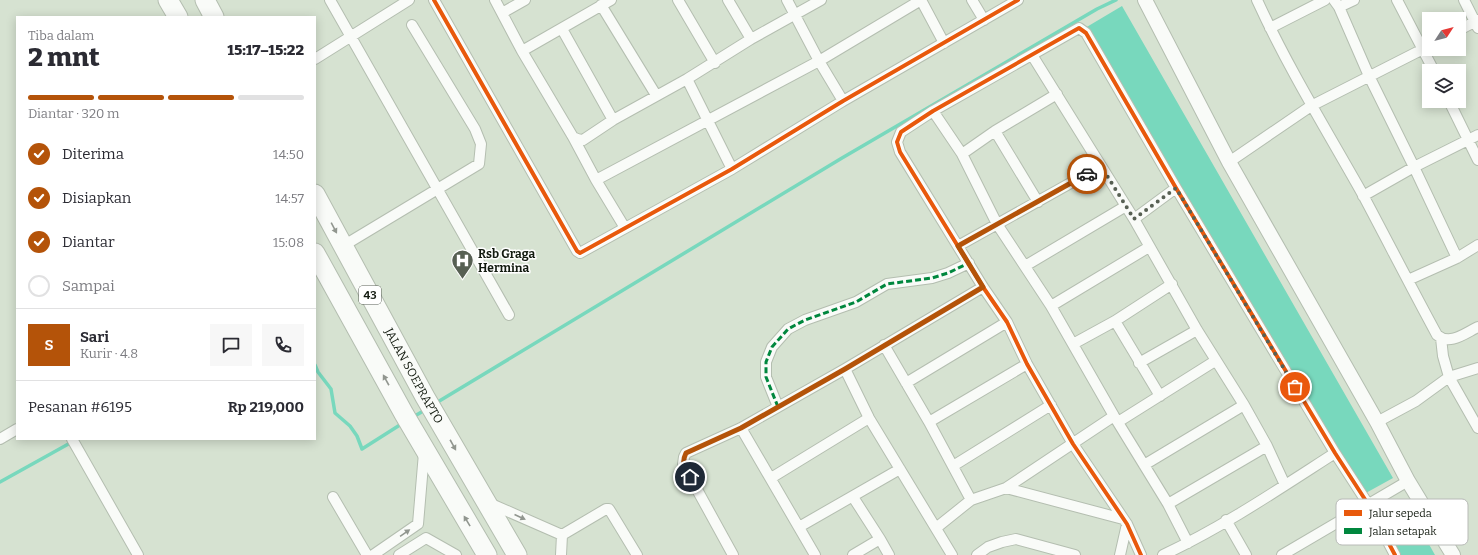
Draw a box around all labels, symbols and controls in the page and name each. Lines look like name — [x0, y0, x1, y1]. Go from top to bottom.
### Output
north arrow — [1422, 12, 1466, 56]
map controls — [1422, 12, 1466, 108]
text: Tiba dalam — [28, 28, 94, 43]
text: 15:17–15:22 — [227, 41, 304, 59]
text: 2 mnt — [28, 42, 100, 73]
button: layers — [1422, 64, 1466, 108]
text: Diantar · 320 m — [28, 106, 119, 121]
icon: check — [28, 143, 50, 165]
text: Diterima — [62, 145, 124, 163]
text: 14:50 — [273, 147, 304, 162]
courier — [1067, 154, 1107, 194]
icon: car — [1076, 163, 1098, 185]
icon: check — [28, 187, 50, 209]
text: Disiapkan — [62, 189, 131, 207]
text: 14:57 — [275, 191, 304, 206]
one-way arrow — [330, 222, 337, 234]
icon: check — [28, 231, 50, 253]
text: Diantar — [62, 233, 115, 251]
text: 15:08 — [273, 235, 304, 250]
place label: Rsb Graga Hermina — [478, 247, 536, 275]
hospital icon: Rsb Graga Hermina — [450, 248, 476, 281]
text: Sampai — [62, 277, 115, 295]
road number: 43 — [359, 286, 381, 304]
button: chat — [210, 324, 252, 366]
button: phone — [262, 324, 304, 366]
street label: JALAN SOEPRAPTO — [382, 325, 446, 426]
text: Sari — [80, 328, 109, 346]
text: S — [44, 336, 54, 354]
text: Kurir · 4.8 — [80, 346, 138, 361]
pin — [1278, 370, 1312, 404]
one-way arrow — [382, 374, 389, 386]
icon: bag — [1284, 376, 1306, 398]
text: Pesanan #6195 — [28, 398, 132, 416]
text: Rp 219,000 — [228, 398, 304, 416]
one-way arrow — [449, 439, 456, 451]
pin — [673, 460, 707, 494]
icon: home — [679, 466, 701, 488]
legend — [1336, 499, 1468, 545]
text: Jalur sepeda — [1368, 507, 1432, 520]
one-way arrow — [515, 514, 526, 520]
one-way arrow — [464, 516, 471, 527]
text: Jalan setapak — [1368, 525, 1437, 538]
one-way arrow — [400, 529, 411, 537]

